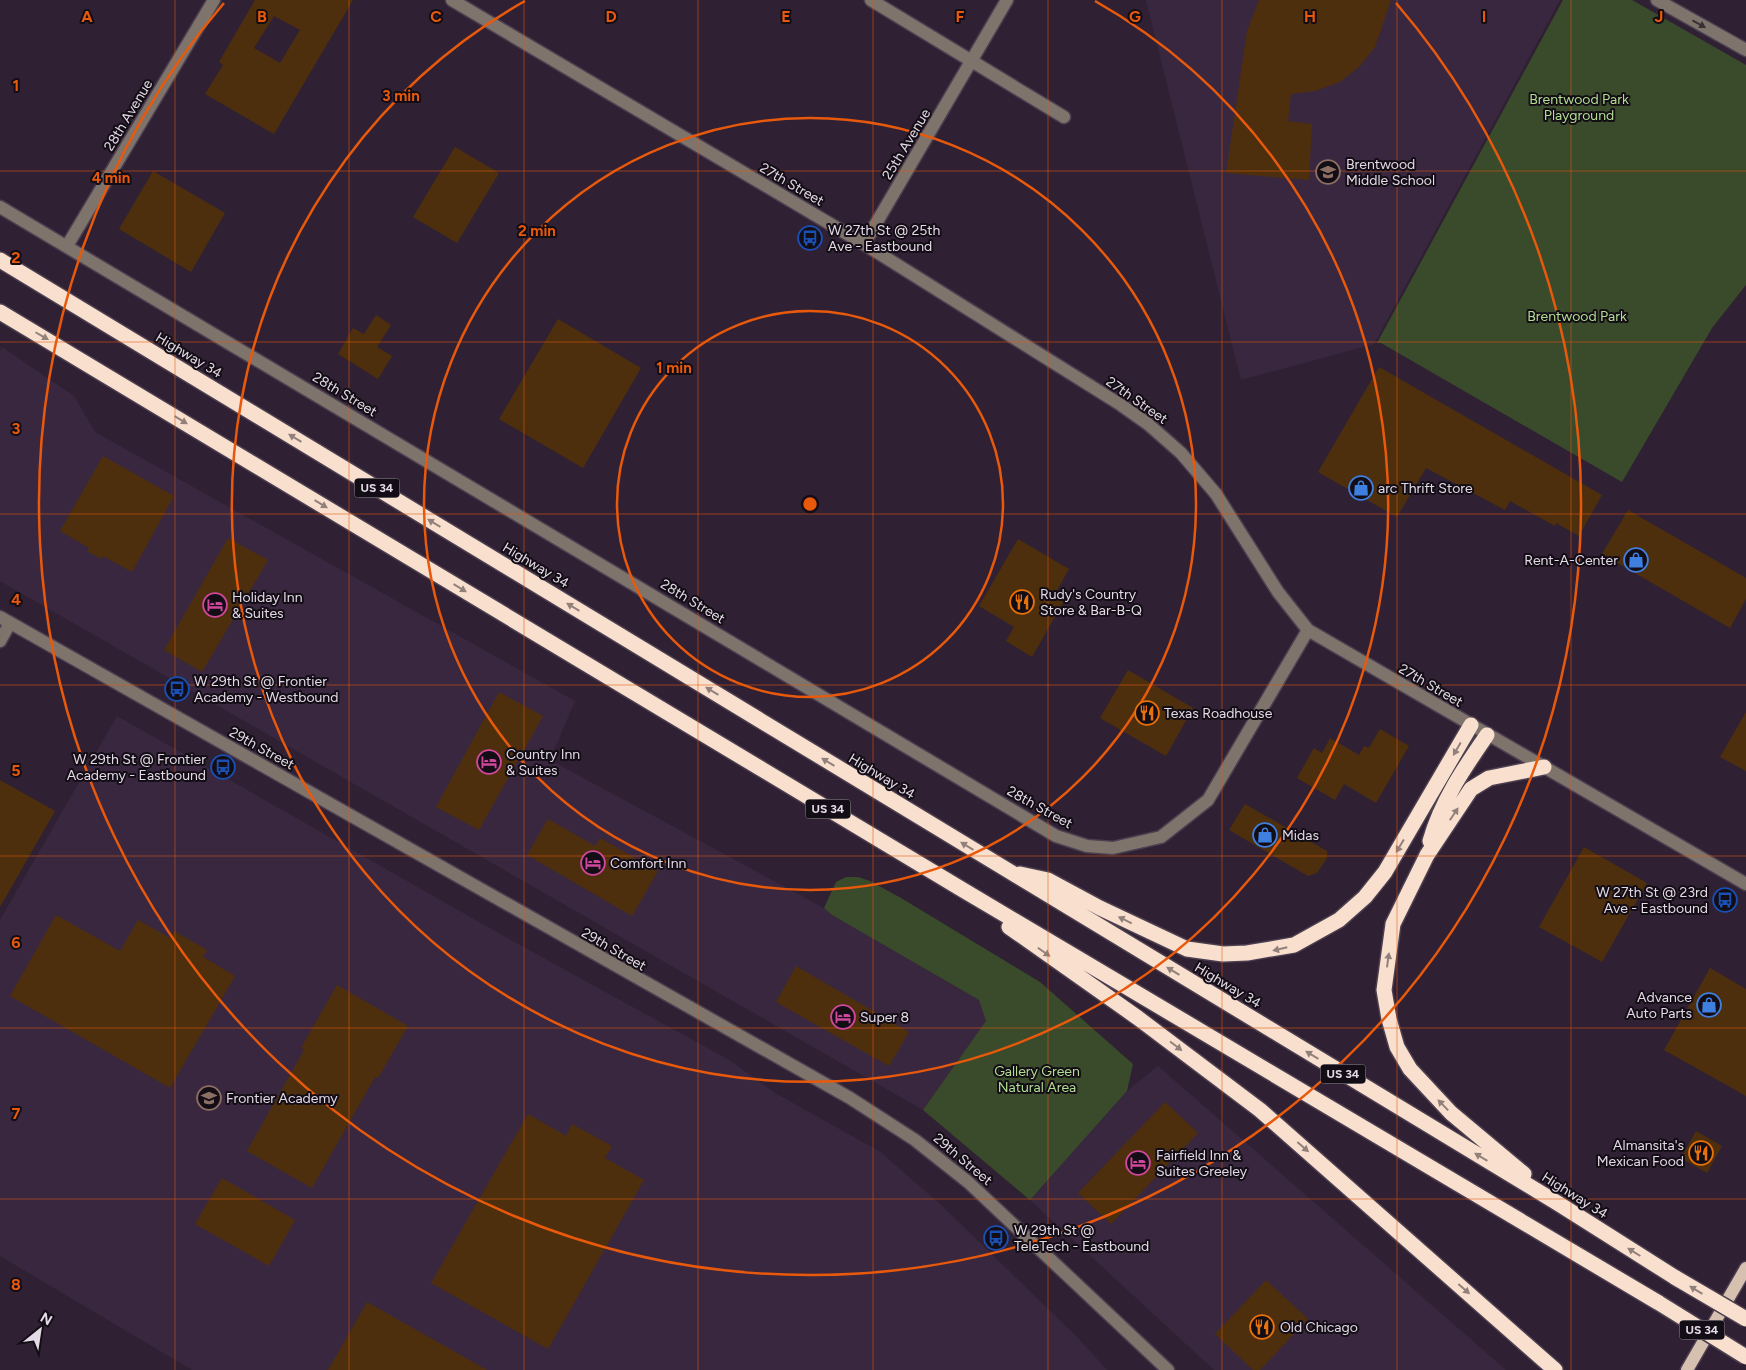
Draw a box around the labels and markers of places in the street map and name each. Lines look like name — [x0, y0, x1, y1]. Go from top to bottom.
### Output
place label: Brentwood Middle School — [1346, 156, 1435, 189]
school or university icon: Brentwood Middle School — [1315, 159, 1341, 185]
place label: W 27th St @ 25th Ave - Eastbound — [828, 222, 941, 255]
bus stop icon: W 27th St @ 25th Ave - Eastbound — [797, 225, 823, 251]
shop icon: arc Thrift Store — [1348, 475, 1374, 501]
place label: arc Thrift Store — [1378, 480, 1473, 497]
centre of rings — [801, 495, 819, 513]
shop icon: Rent-A-Center — [1623, 547, 1649, 573]
place label: Rent-A-Center — [1524, 552, 1618, 569]
place label: Rudy's Country Store & Bar-B-Q — [1040, 586, 1142, 619]
place label: Holiday Inn & Suites — [232, 589, 303, 622]
restaurant icon: Rudy's Country Store & Bar-B-Q — [1009, 589, 1035, 615]
hotel icon: Holiday Inn & Suites — [202, 592, 228, 618]
place label: W 29th St @ Frontier Academy - Westbound — [194, 673, 338, 706]
bus stop icon: W 29th St @ Frontier Academy - Westbound — [164, 676, 190, 702]
restaurant icon: Texas Roadhouse — [1134, 700, 1160, 726]
place label: Texas Roadhouse — [1164, 705, 1273, 722]
place label: Country Inn & Suites — [506, 746, 580, 779]
hotel icon: Country Inn & Suites — [476, 749, 502, 775]
place label: W 29th St @ Frontier Academy - Eastbound — [67, 751, 206, 784]
bus stop icon: W 29th St @ Frontier Academy - Eastbound — [210, 754, 236, 780]
shop icon: Midas — [1252, 822, 1278, 848]
place label: Midas — [1282, 827, 1319, 844]
hotel icon: Comfort Inn — [580, 850, 606, 876]
place label: Comfort Inn — [610, 855, 686, 872]
place label: W 27th St @ 23rd Ave - Eastbound — [1596, 884, 1708, 917]
bus stop icon: W 27th St @ 23rd Ave - Eastbound — [1712, 887, 1738, 913]
place label: Advance Auto Parts — [1626, 989, 1692, 1022]
shop icon: Advance Auto Parts — [1696, 992, 1722, 1018]
hotel icon: Super 8 — [830, 1004, 856, 1030]
place label: Super 8 — [860, 1009, 909, 1026]
school or university icon: Frontier Academy — [196, 1085, 222, 1111]
place label: Frontier Academy — [226, 1090, 338, 1107]
place label: Almansita's Mexican Food — [1597, 1137, 1684, 1170]
restaurant icon: Almansita's Mexican Food — [1688, 1140, 1714, 1166]
place label: Fairfield Inn & Suites Greeley — [1156, 1147, 1248, 1180]
hotel icon: Fairfield Inn & Suites Greeley — [1125, 1150, 1151, 1176]
place label: W 29th St @ TeleTech - Eastbound — [1014, 1222, 1149, 1255]
bus stop icon: W 29th St @ TeleTech - Eastbound — [983, 1225, 1009, 1251]
restaurant icon: Old Chicago — [1249, 1314, 1275, 1340]
place label: Old Chicago — [1280, 1319, 1358, 1336]

